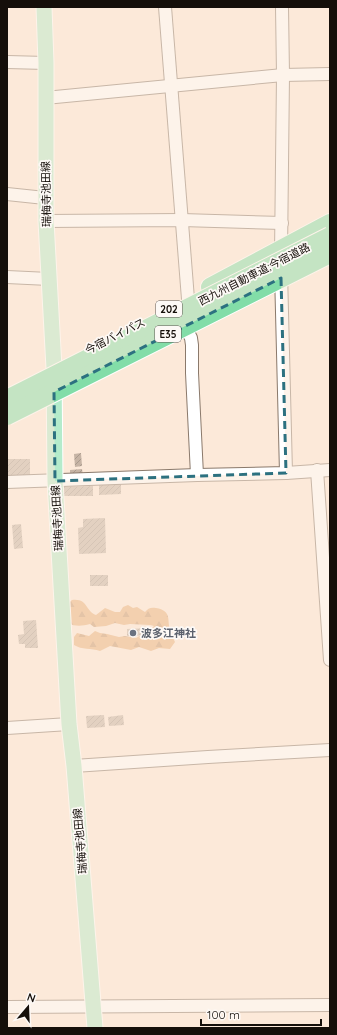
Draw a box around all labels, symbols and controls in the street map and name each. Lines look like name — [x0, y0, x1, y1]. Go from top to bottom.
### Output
street label: 瑞梅寺池田線 — [38, 161, 54, 227]
street label: 西九州自動車道;今宿道路 — [196, 240, 312, 308]
road number: 202 — [156, 301, 182, 317]
street label: 今宿バイパス — [83, 315, 147, 357]
road number: E35 — [155, 326, 181, 342]
street label: 瑞梅寺池田線 — [48, 485, 66, 551]
place label: 波多江神社 — [141, 626, 196, 640]
marker: 波多江神社 — [128, 628, 138, 638]
street label: 瑞梅寺池田線 — [70, 808, 90, 874]
north arrow — [8, 987, 48, 1027]
text: N — [25, 990, 37, 1005]
scale bar — [201, 1001, 321, 1027]
text: 100 m — [207, 1007, 240, 1022]

